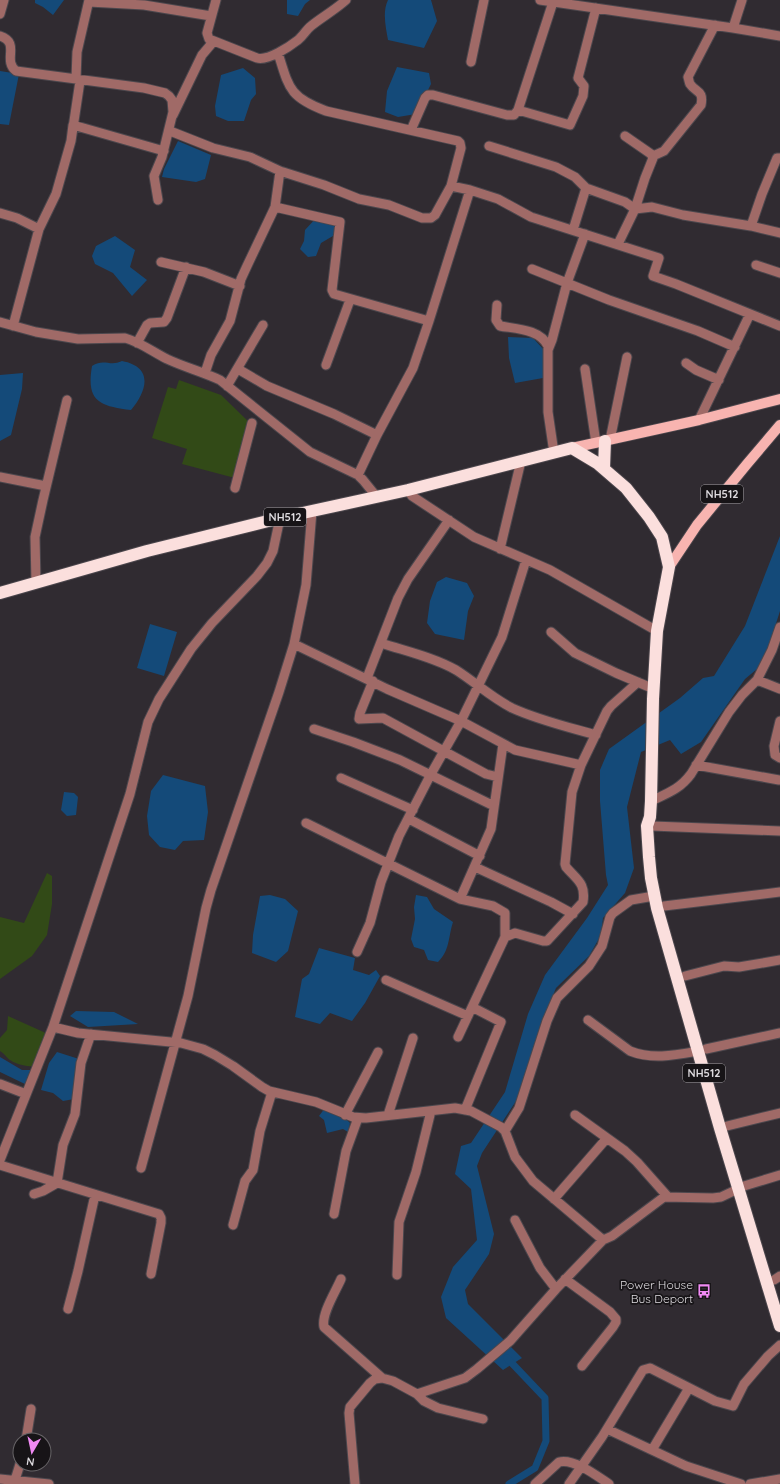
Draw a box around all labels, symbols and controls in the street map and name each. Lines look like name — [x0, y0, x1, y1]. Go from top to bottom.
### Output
road number: NH512 — [701, 485, 743, 503]
road number: NH512 — [264, 508, 306, 526]
road number: NH512 — [683, 1064, 725, 1082]
place label: Power House Bus Deport — [620, 1277, 693, 1306]
bus stop icon: Power House Bus Deport — [696, 1283, 712, 1299]
north arrow — [12, 1432, 52, 1472]
text: N — [25, 1454, 36, 1469]

